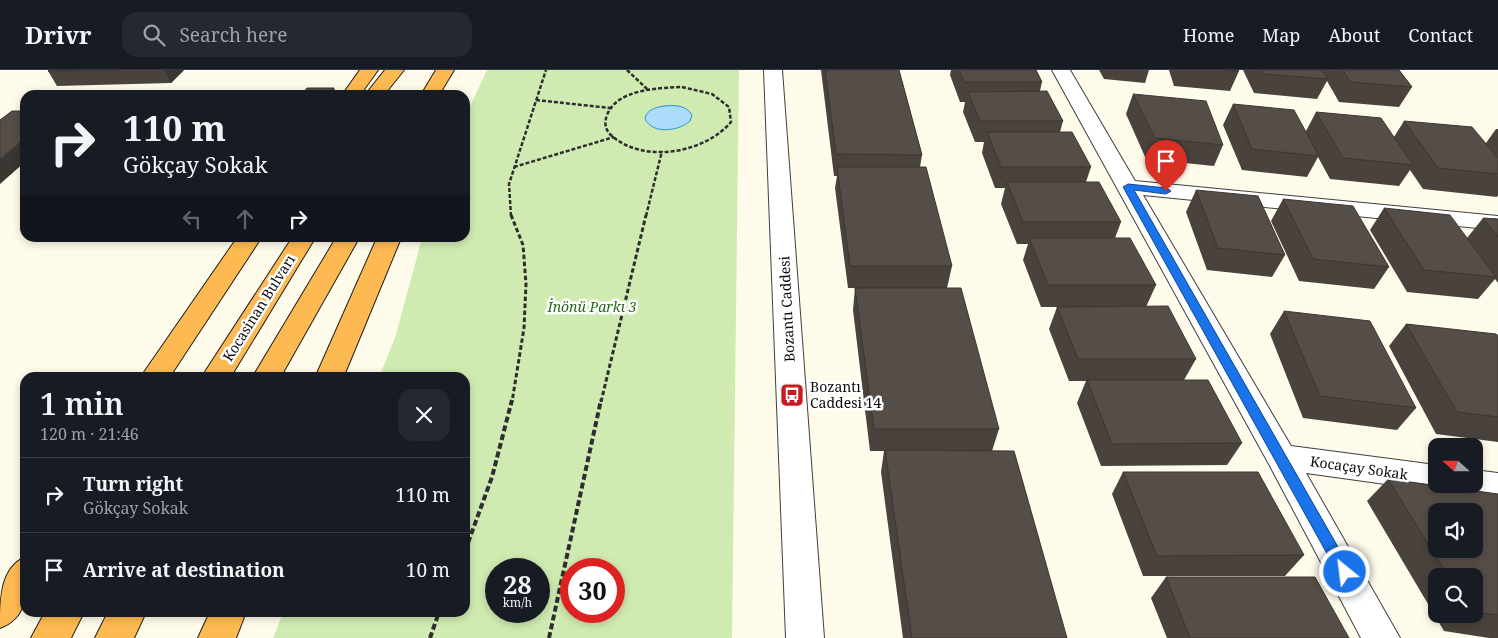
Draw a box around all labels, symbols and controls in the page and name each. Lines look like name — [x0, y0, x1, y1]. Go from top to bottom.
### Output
search box — [122, 12, 472, 57]
text: Drivr — [25, 18, 92, 51]
icon: search — [140, 21, 168, 49]
text: Search here — [180, 22, 287, 48]
text: Home — [1183, 23, 1234, 47]
text: Map — [1262, 23, 1300, 47]
text: About — [1328, 23, 1380, 47]
text: Contact — [1408, 23, 1473, 47]
text: 110 m — [123, 104, 226, 151]
icon: right — [40, 110, 105, 175]
pin — [1145, 140, 1187, 191]
icon: arrive — [1152, 147, 1180, 175]
text: Gökçay Sokak — [123, 149, 268, 179]
icon: left — [178, 205, 206, 233]
icon: ahead — [231, 205, 259, 233]
icon: right — [284, 205, 312, 233]
street label: Kocasinan Bulvarı — [218, 250, 299, 365]
street label: Bozantı Caddesi — [774, 255, 799, 363]
park label: İnönü Parkı 3 — [547, 297, 637, 316]
place label: Bozantı Caddesi 14 — [810, 377, 881, 412]
bus stop icon: Bozantı Caddesi 14 — [779, 382, 805, 408]
text: 1 min — [40, 383, 124, 424]
button: close — [398, 389, 450, 441]
text: 120 m · 21:46 — [40, 423, 139, 445]
north arrow — [1428, 438, 1482, 492]
map controls — [1428, 438, 1483, 623]
street label: Kocaçay Sokak — [1309, 451, 1410, 484]
text: Turn right — [83, 471, 183, 497]
icon: right — [40, 481, 68, 509]
text: 110 m — [395, 482, 450, 508]
text: Gökçay Sokak — [83, 497, 188, 519]
button: sound — [1428, 503, 1483, 558]
position arrow — [1318, 545, 1370, 597]
icon: arrive — [40, 556, 68, 584]
text: Arrive at destination — [83, 557, 285, 583]
text: 10 m — [406, 557, 450, 583]
speed limit sign: 30 — [560, 558, 625, 623]
text: 28 — [503, 567, 532, 601]
button: search — [1428, 568, 1483, 623]
text: km/h — [503, 594, 532, 611]

